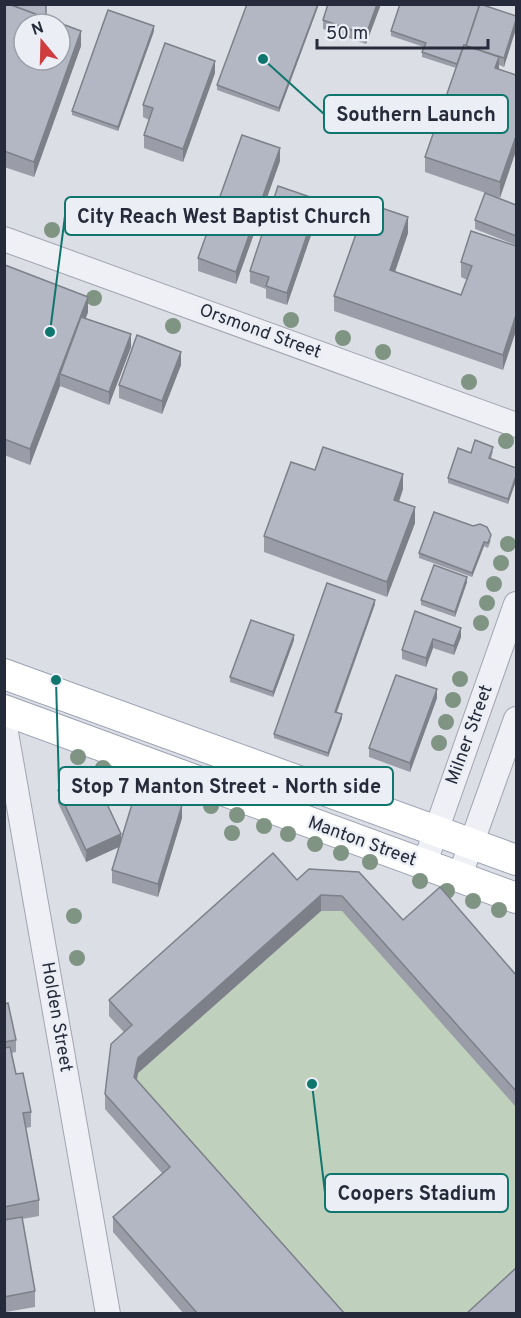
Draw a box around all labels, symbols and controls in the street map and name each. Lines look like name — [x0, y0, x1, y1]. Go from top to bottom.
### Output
north arrow — [12, 12, 72, 72]
scale bar — [317, 12, 488, 50]
text: N — [29, 18, 46, 41]
text: 50 m — [326, 23, 368, 46]
callout: Southern Launch — [324, 95, 508, 133]
text: Southern Launch — [336, 103, 496, 129]
callout: City Reach West Baptist Church — [65, 197, 383, 235]
text: City Reach West Baptist Church — [77, 205, 371, 231]
street label: Orsmond Street — [196, 299, 324, 365]
street label: Milner Street — [441, 682, 499, 788]
callout: Stop 7 Manton Street - North side — [59, 767, 393, 805]
text: Stop 7 Manton Street - North side — [71, 775, 381, 801]
street label: Manton Street — [305, 812, 419, 872]
street label: Holden Street — [35, 960, 77, 1074]
callout: Coopers Stadium — [325, 1174, 508, 1212]
text: Coopers Stadium — [338, 1182, 496, 1208]

